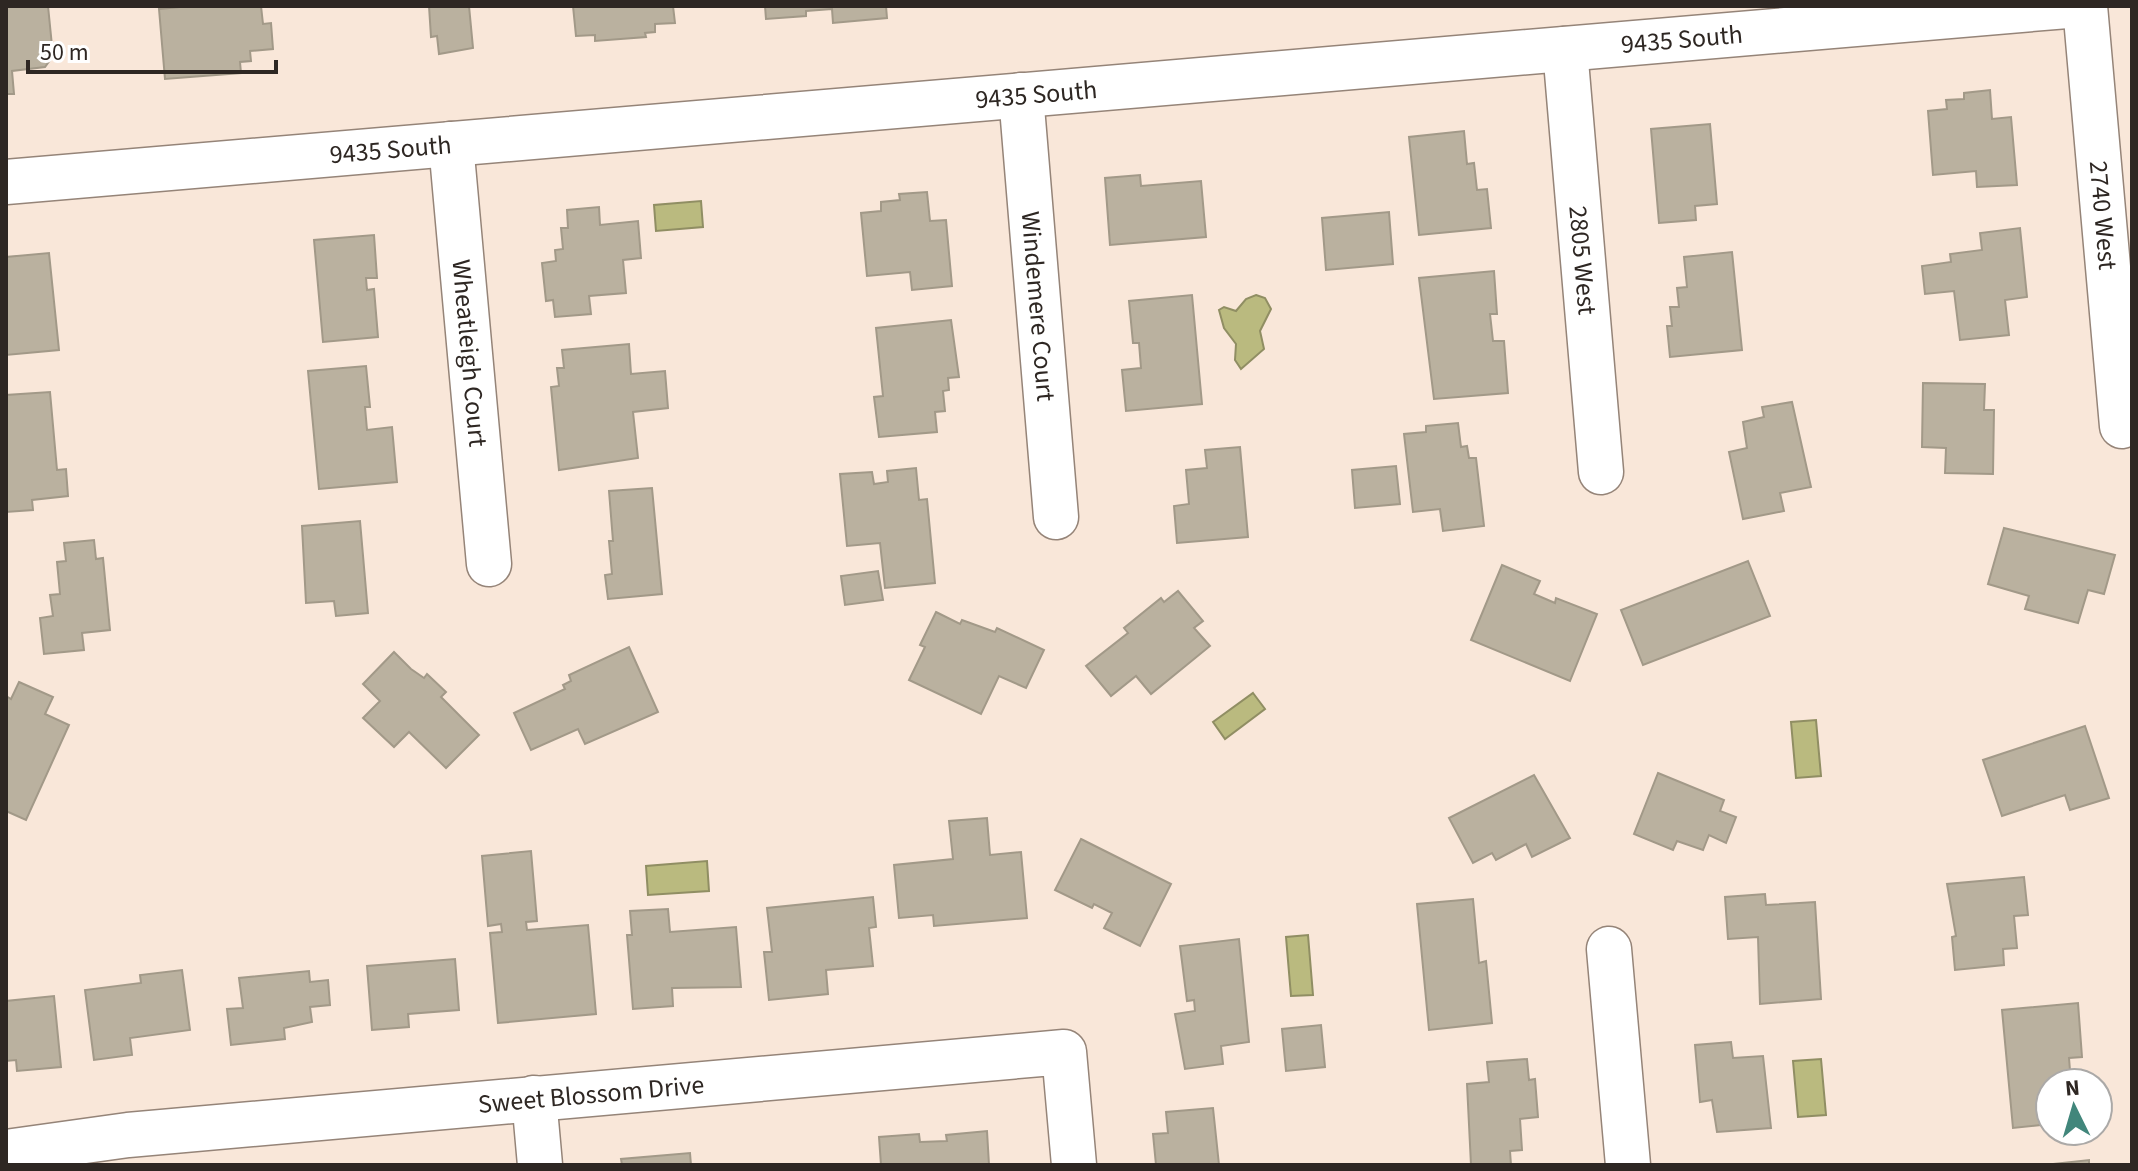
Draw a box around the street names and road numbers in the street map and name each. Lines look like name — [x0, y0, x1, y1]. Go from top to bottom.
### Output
street label: 9435 South — [1620, 16, 1744, 63]
street label: 9435 South — [974, 71, 1099, 118]
street label: 9435 South — [328, 126, 453, 173]
street label: 2740 West — [2080, 159, 2126, 272]
street label: 2805 West — [1559, 204, 1606, 317]
street label: Windemere Court — [1012, 210, 1064, 403]
street label: Wheatleigh Court — [443, 258, 496, 449]
street label: Sweet Blossom Drive — [476, 1066, 706, 1123]

